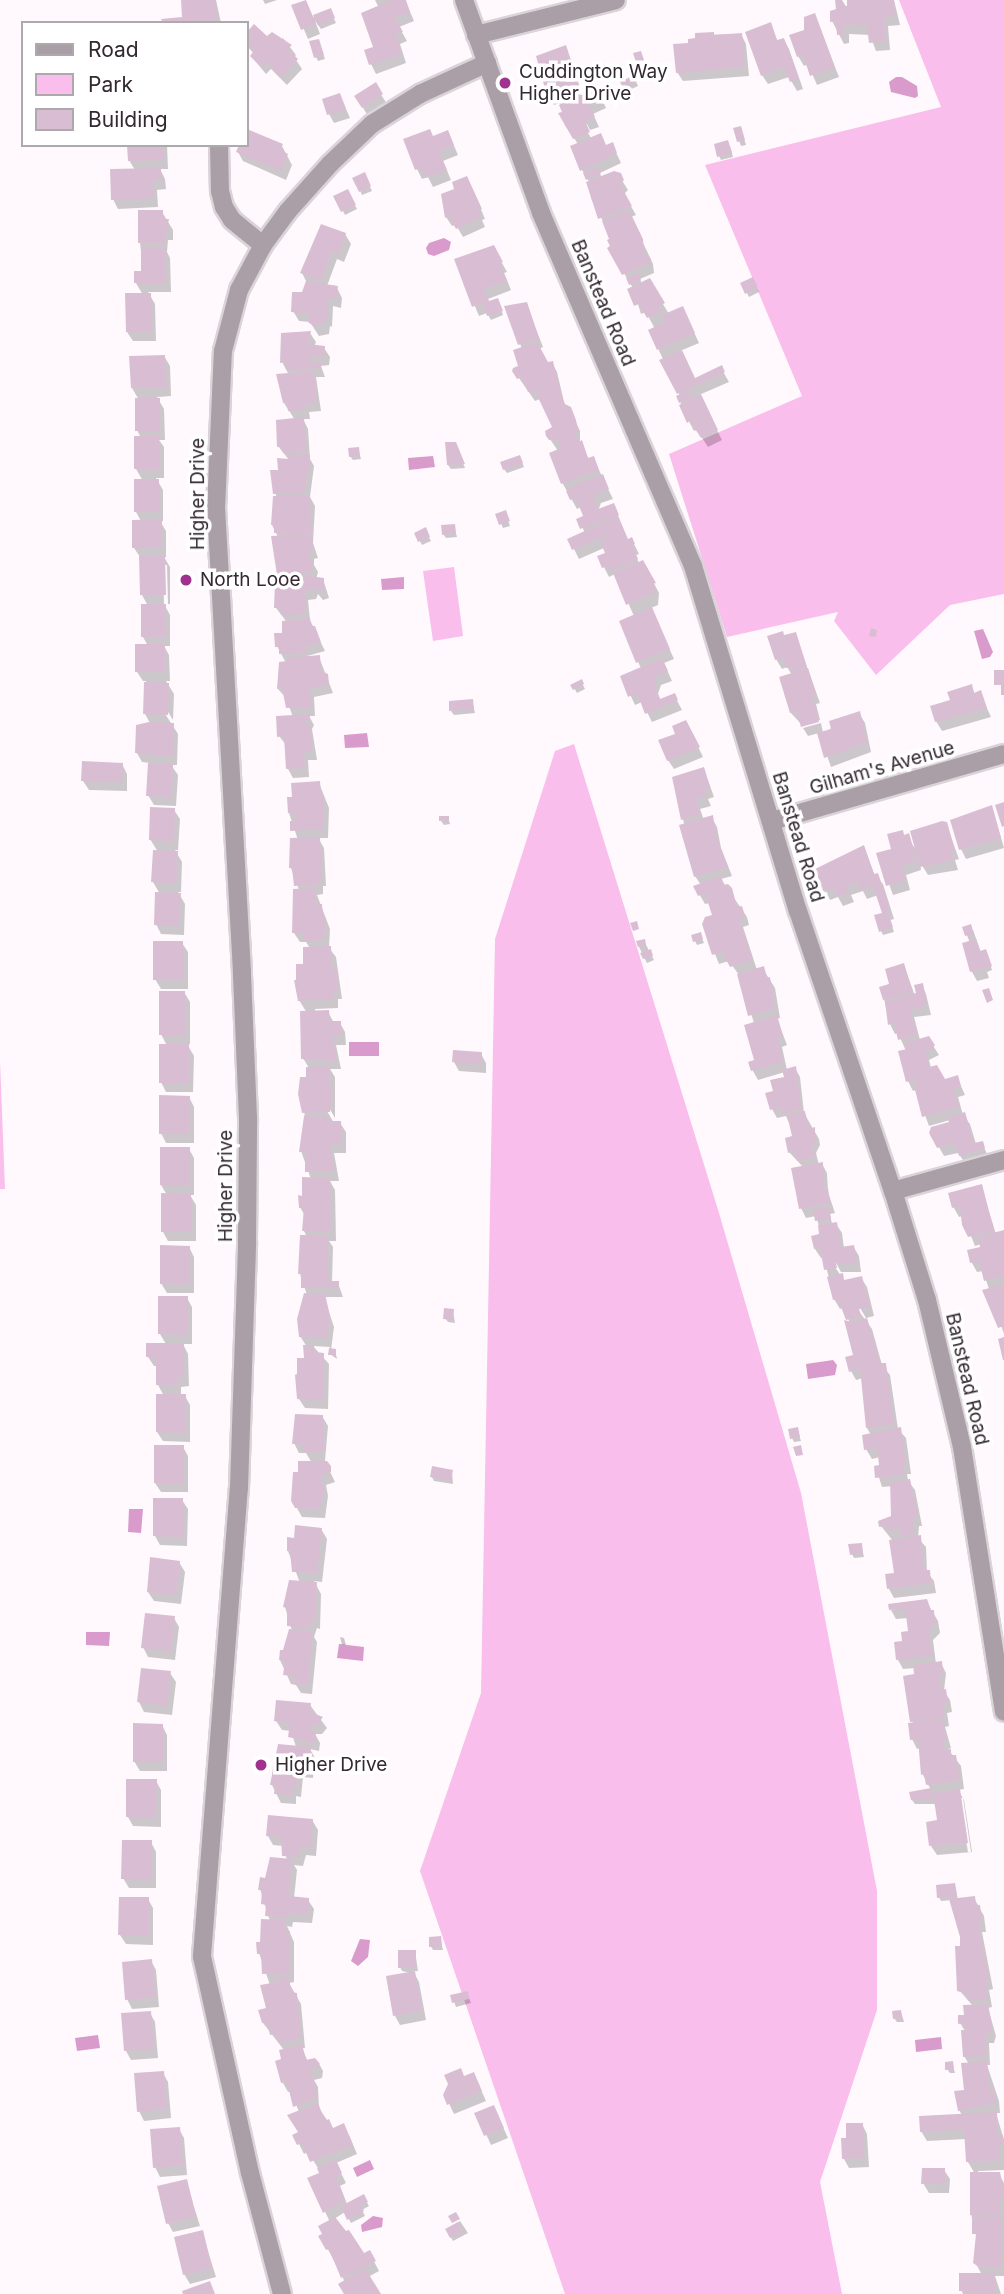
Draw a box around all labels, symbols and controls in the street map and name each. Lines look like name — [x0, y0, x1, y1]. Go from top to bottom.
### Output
legend — [21, 21, 248, 147]
text: Road — [88, 37, 139, 62]
place label: Cuddington Way Higher Drive — [519, 61, 668, 105]
text: Park — [88, 72, 133, 97]
marker: Cuddington Way Higher Drive — [497, 75, 513, 91]
text: Building — [88, 107, 168, 132]
street label: Banstead Road — [566, 236, 640, 370]
street label: Higher Drive — [187, 438, 209, 550]
place label: North Looe — [200, 569, 301, 591]
marker: North Looe — [178, 572, 194, 588]
street label: Gilham's Avenue — [807, 736, 957, 800]
street label: Banstead Road — [767, 769, 829, 905]
street label: Higher Drive — [215, 1130, 237, 1242]
street label: Banstead Road — [941, 1311, 993, 1447]
place label: Higher Drive — [275, 1754, 387, 1776]
marker: Higher Drive — [253, 1757, 269, 1773]

